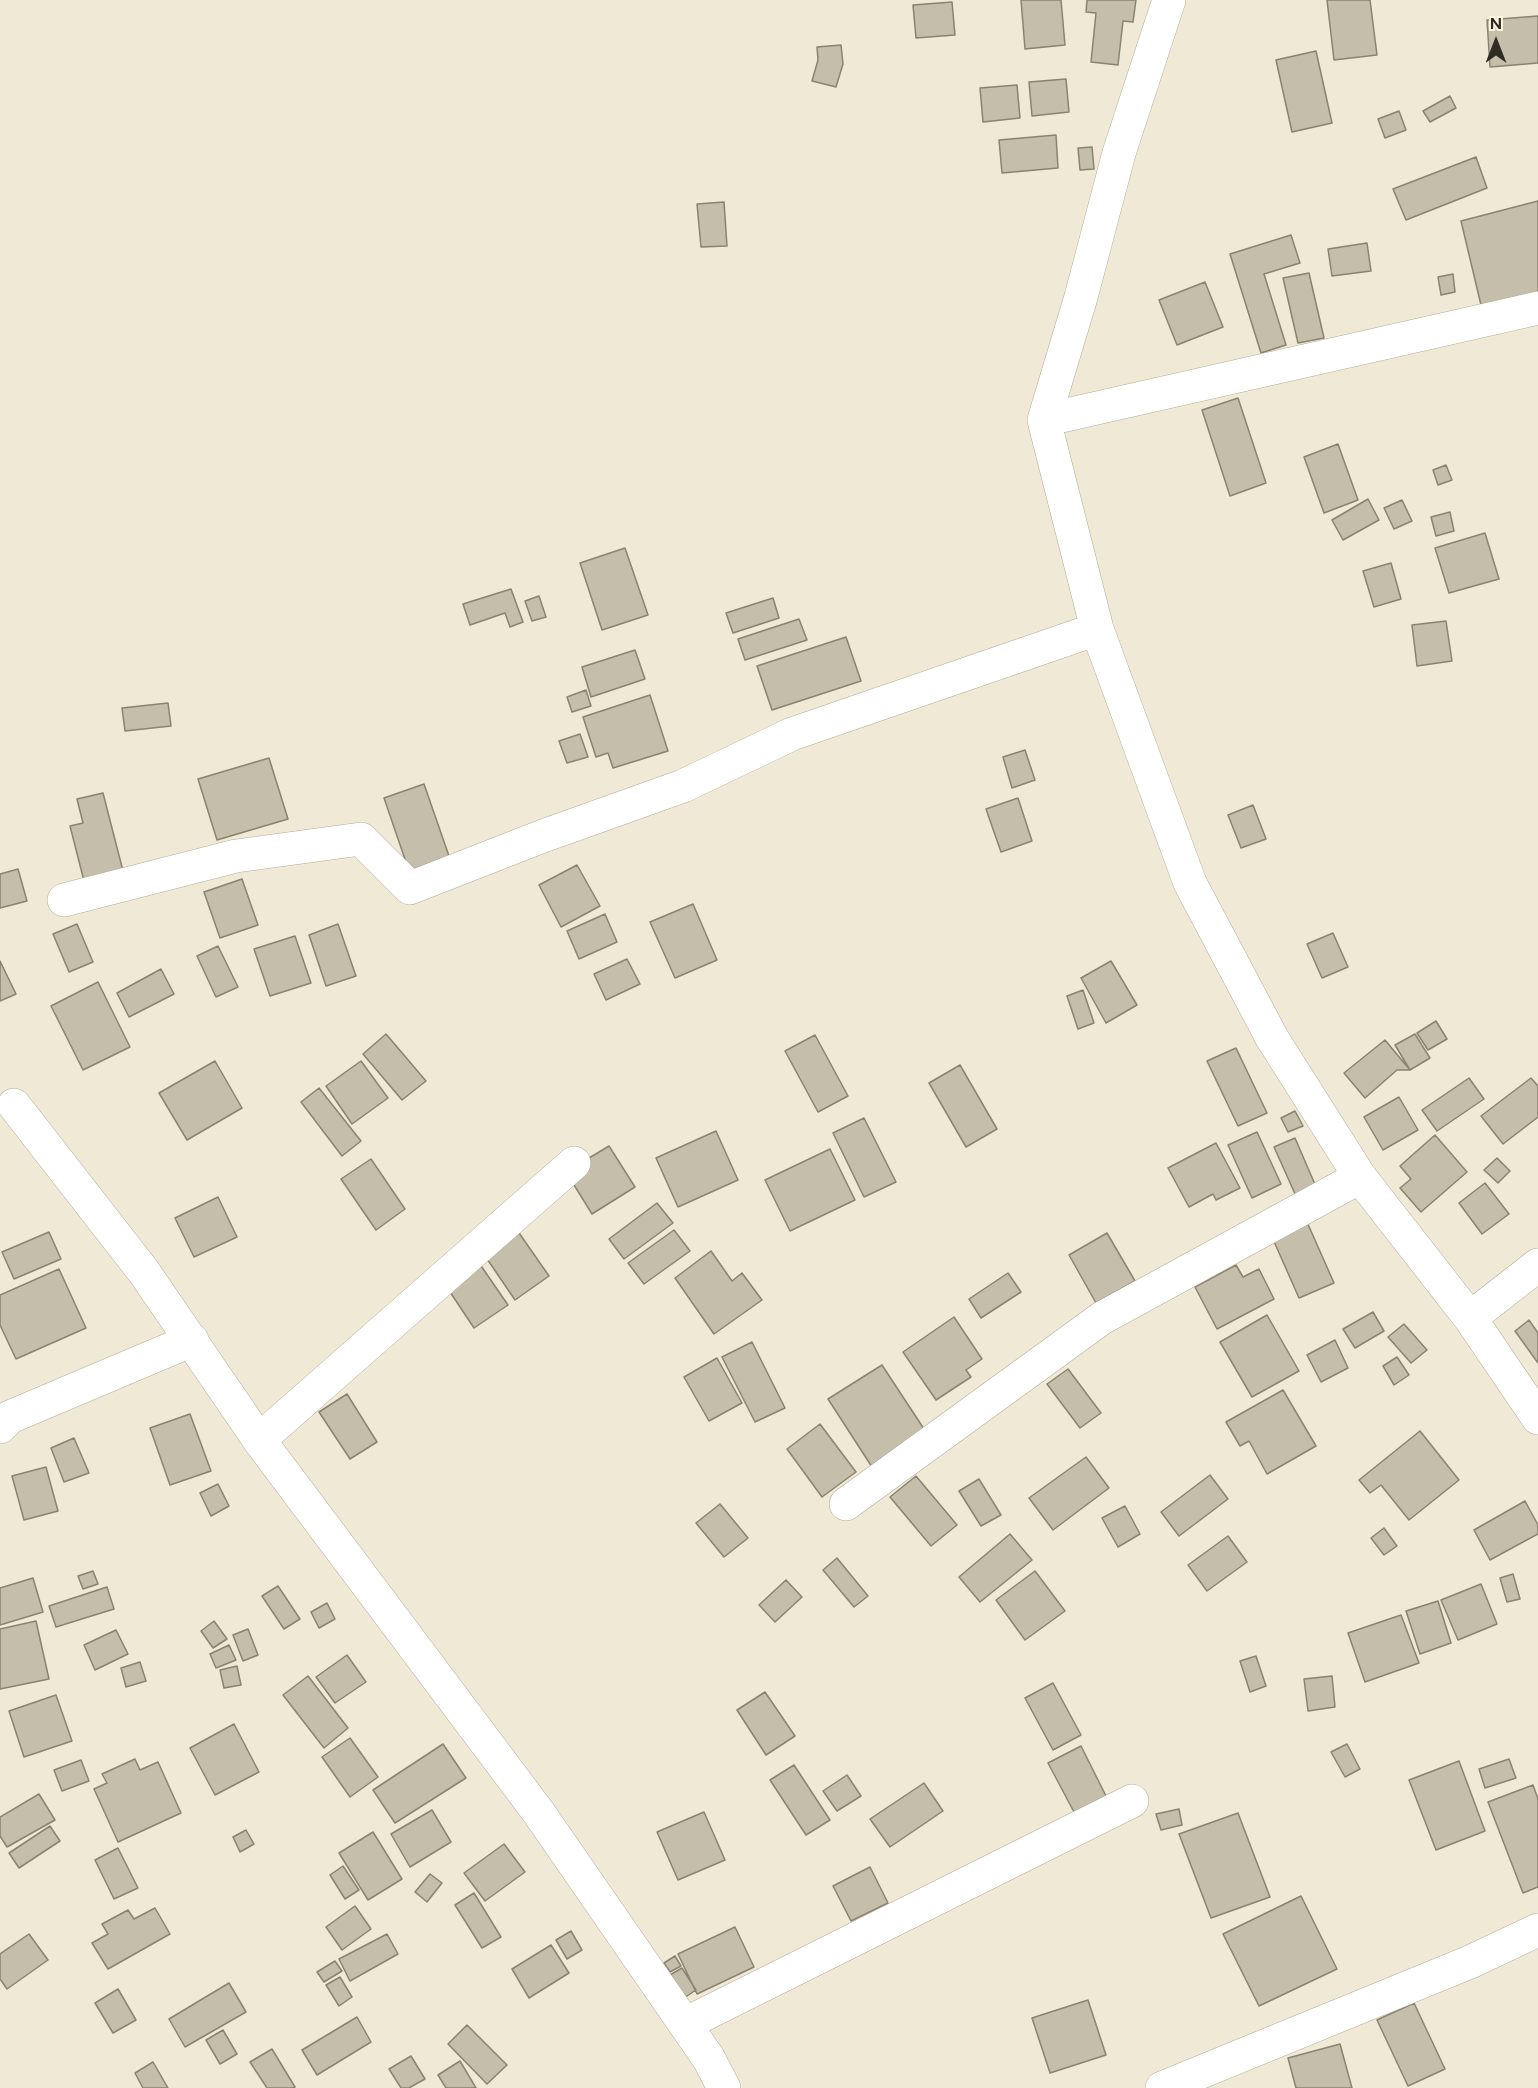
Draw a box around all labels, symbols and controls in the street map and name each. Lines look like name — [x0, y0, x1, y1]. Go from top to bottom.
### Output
north arrow — [1466, 12, 1526, 72]
text: N — [1490, 14, 1502, 33]

